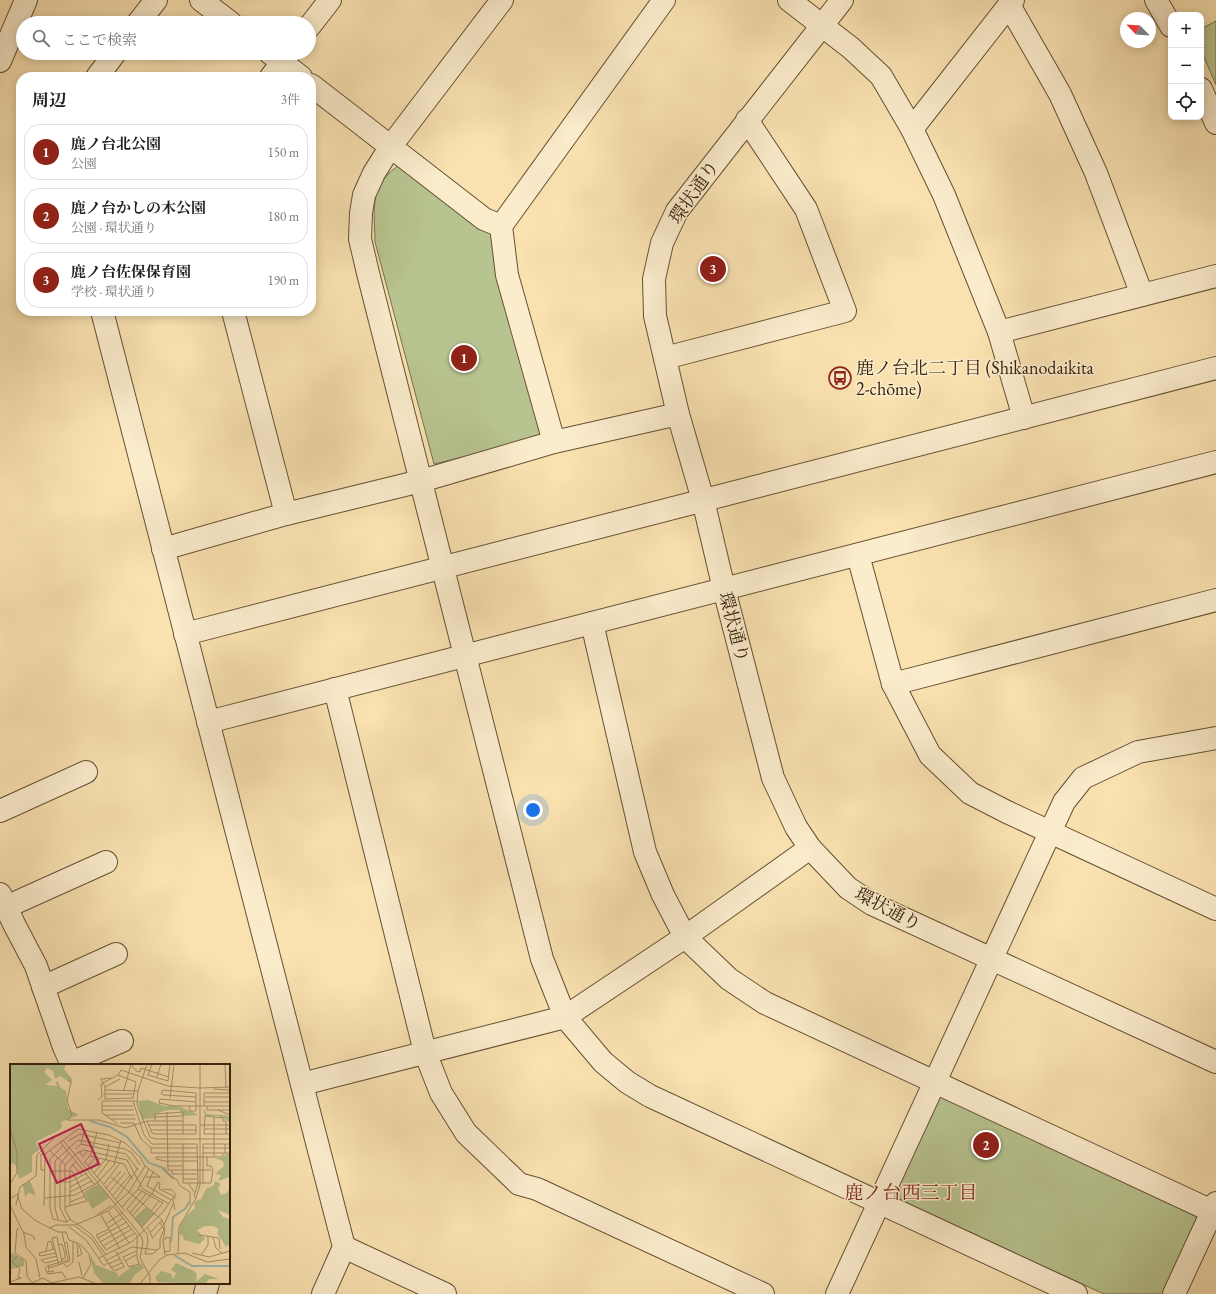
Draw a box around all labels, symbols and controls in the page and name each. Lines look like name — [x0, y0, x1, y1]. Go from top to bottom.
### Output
north arrow — [1120, 12, 1156, 48]
map controls — [1168, 12, 1204, 120]
button: + — [1168, 12, 1204, 48]
search box — [16, 16, 316, 60]
icon: search — [30, 27, 52, 49]
text: ここで検索 — [62, 30, 137, 49]
button: − — [1168, 48, 1204, 84]
button: locate — [1168, 84, 1204, 120]
text: 周辺 — [32, 89, 66, 111]
text: 3件 — [281, 91, 300, 108]
text: 鹿ノ台北公園 — [71, 134, 161, 153]
text: 1 — [43, 144, 49, 161]
text: 150 m — [268, 144, 299, 161]
text: 公園 — [71, 155, 97, 172]
street label: 環状通り — [664, 156, 724, 228]
text: 鹿ノ台かしの木公園 — [71, 198, 206, 217]
text: 2 — [43, 208, 49, 225]
text: 180 m — [268, 208, 299, 225]
text: 公園 · 環状通り — [71, 219, 157, 236]
pin: 3 — [700, 254, 726, 284]
text: 鹿ノ台佐保保育園 — [71, 262, 191, 281]
text: 3 — [43, 272, 49, 289]
text: 190 m — [268, 272, 299, 289]
text: 学校 · 環状通り — [71, 283, 157, 300]
pin: 1 — [451, 343, 477, 373]
place label: 鹿ノ台北二丁目 (Shikanodaikita 2-chōme) — [856, 356, 1095, 400]
bus stop icon: 鹿ノ台北二丁目 (Shikanodaikita 2-chōme) — [827, 365, 853, 391]
street label: 環状通り — [714, 589, 755, 665]
your location — [523, 800, 543, 820]
street label: 環状通り — [851, 882, 925, 936]
inset map — [10, 1064, 230, 1284]
pin: 2 — [973, 1130, 999, 1160]
district label: 鹿ノ台西三丁目 — [844, 1180, 978, 1205]

